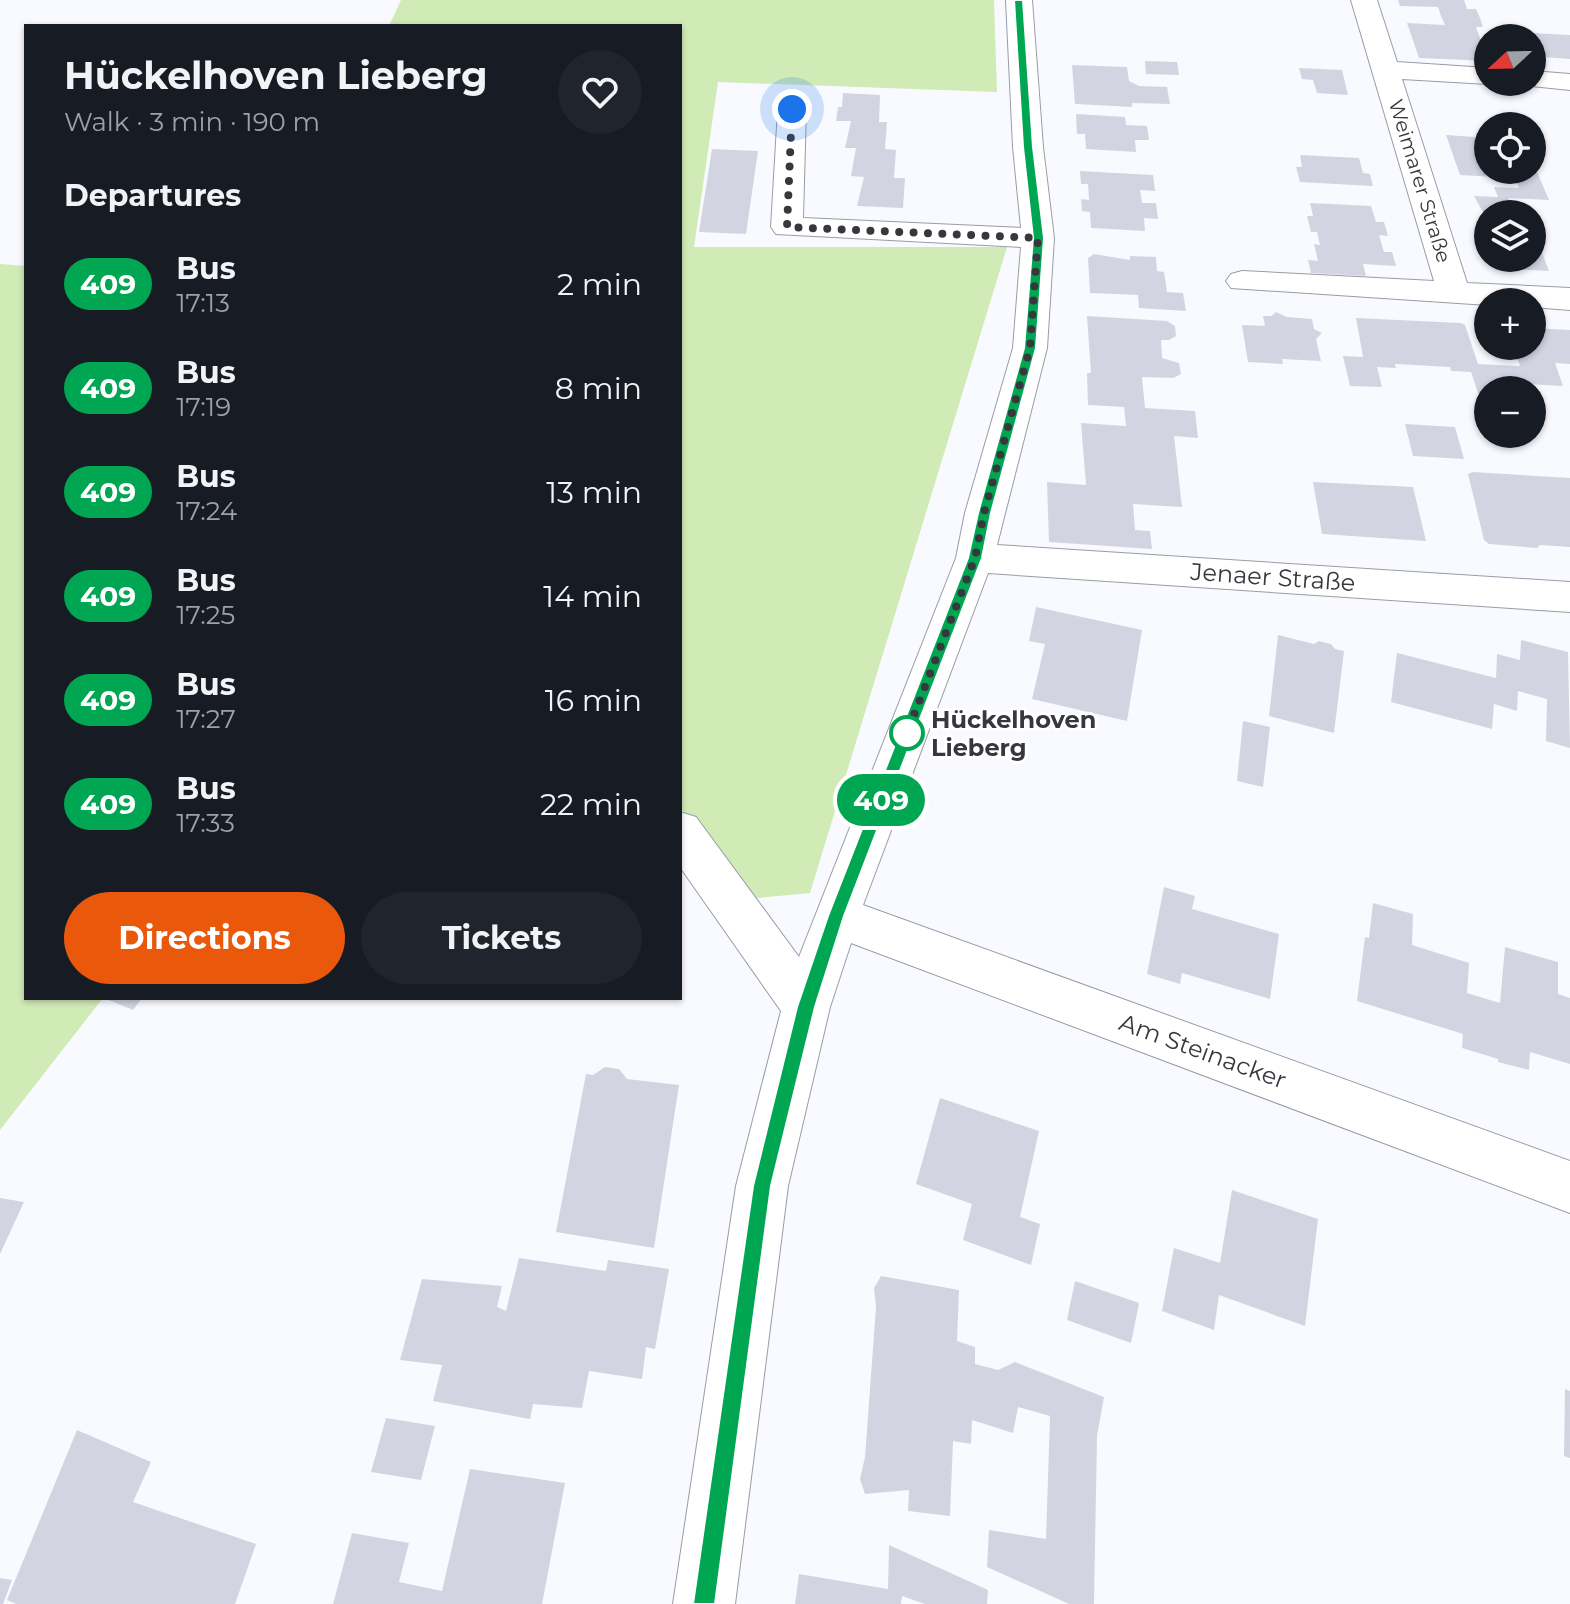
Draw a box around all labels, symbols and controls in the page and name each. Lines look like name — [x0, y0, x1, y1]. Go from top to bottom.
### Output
north arrow — [1474, 24, 1546, 96]
map controls — [1474, 24, 1546, 448]
button: heart — [558, 50, 642, 134]
text: Hückelhoven Lieberg — [64, 52, 488, 99]
your location — [772, 89, 812, 129]
street label: Weimarer Straße — [1384, 96, 1456, 266]
text: Walk · 3 min · 190 m — [64, 106, 320, 138]
button: locate — [1474, 112, 1546, 184]
text: Departures — [64, 177, 241, 214]
button: layers — [1474, 200, 1546, 272]
text: Bus — [176, 250, 236, 287]
text: 2 min — [557, 266, 642, 303]
text: 409 — [80, 267, 136, 301]
text: 17:13 — [176, 287, 230, 319]
button: + — [1474, 288, 1546, 360]
text: Bus — [176, 354, 236, 391]
text: 8 min — [555, 370, 642, 407]
text: 409 — [80, 371, 136, 405]
button: − — [1474, 376, 1546, 448]
text: 17:19 — [176, 391, 231, 423]
text: Bus — [176, 458, 236, 495]
text: 13 min — [546, 474, 642, 511]
text: 409 — [80, 475, 136, 509]
text: 17:24 — [176, 495, 237, 527]
street label: Jenaer Straße — [1189, 557, 1356, 597]
text: Bus — [176, 562, 236, 599]
text: 14 min — [543, 578, 642, 615]
text: 409 — [80, 579, 136, 613]
text: 17:25 — [176, 599, 235, 631]
text: Bus — [176, 666, 236, 703]
text: 16 min — [545, 682, 642, 719]
text: 409 — [80, 683, 136, 717]
text: 17:27 — [176, 703, 236, 735]
place label: Hückelhoven Lieberg — [931, 705, 1096, 762]
marker: Hückelhoven Lieberg — [890, 716, 924, 750]
text: Bus — [176, 770, 236, 807]
line badge: 409 — [835, 774, 927, 826]
text: 409 — [853, 783, 909, 817]
text: 22 min — [540, 786, 642, 823]
text: 409 — [80, 787, 136, 821]
text: 17:33 — [176, 807, 235, 839]
button: Directions — [64, 892, 345, 984]
button: Tickets — [361, 892, 642, 984]
street label: Am Steinacker — [1116, 1007, 1290, 1095]

